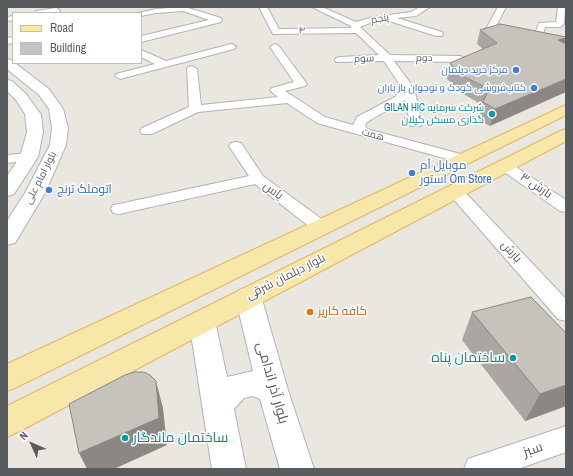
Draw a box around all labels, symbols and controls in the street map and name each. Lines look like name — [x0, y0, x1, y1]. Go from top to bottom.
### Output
legend — [12, 12, 142, 64]
street label: پنجم — [370, 12, 390, 26]
text: Road — [50, 20, 74, 36]
street label: ۴ — [298, 25, 306, 37]
text: Building — [50, 40, 86, 56]
street label: دوم — [416, 52, 432, 64]
street label: سوم — [354, 53, 374, 65]
place label: مرکز خرید دیلمان — [441, 64, 508, 76]
marker: مرکز خرید دیلمان — [511, 65, 521, 75]
place label: کتاب‌فروشی کودک و نوجوان باز باران — [378, 82, 526, 94]
marker: کتاب‌فروشی کودک و نوجوان باز باران — [529, 83, 539, 93]
place label: GILAN HIC شرکت سرمایه گذاری مسکن گیلان — [384, 102, 484, 126]
marker: GILAN HIC شرکت سرمایه گذاری مسکن گیلان — [487, 109, 497, 119]
street label: همت — [360, 126, 386, 144]
street label: بلوار امام علی — [23, 150, 59, 206]
place label: موبایل اُم استور Om Store — [420, 159, 492, 187]
marker: موبایل اُم استور Om Store — [407, 168, 417, 178]
street label: بارش ۳ — [517, 170, 555, 202]
street label: یاس — [260, 179, 286, 203]
place label: اتوملک ترنج — [57, 183, 112, 197]
marker: اتوملک ترنج — [44, 185, 54, 195]
street label: بارش — [497, 238, 525, 266]
street label: بلوار دیلمان شرقی — [244, 251, 328, 303]
place label: کافه کاریز — [318, 305, 367, 319]
marker: کافه کاریز — [305, 307, 315, 317]
street label: بلوار آذر اندامی — [252, 340, 292, 426]
place label: ساختمان پناه — [431, 350, 505, 366]
marker: ساختمان پناه — [508, 353, 518, 363]
north arrow — [12, 424, 52, 464]
text: N — [16, 428, 31, 443]
place label: ساختمان ماندگار — [133, 430, 228, 446]
marker: ساختمان ماندگار — [120, 433, 130, 443]
street label: سبز — [521, 439, 545, 461]

